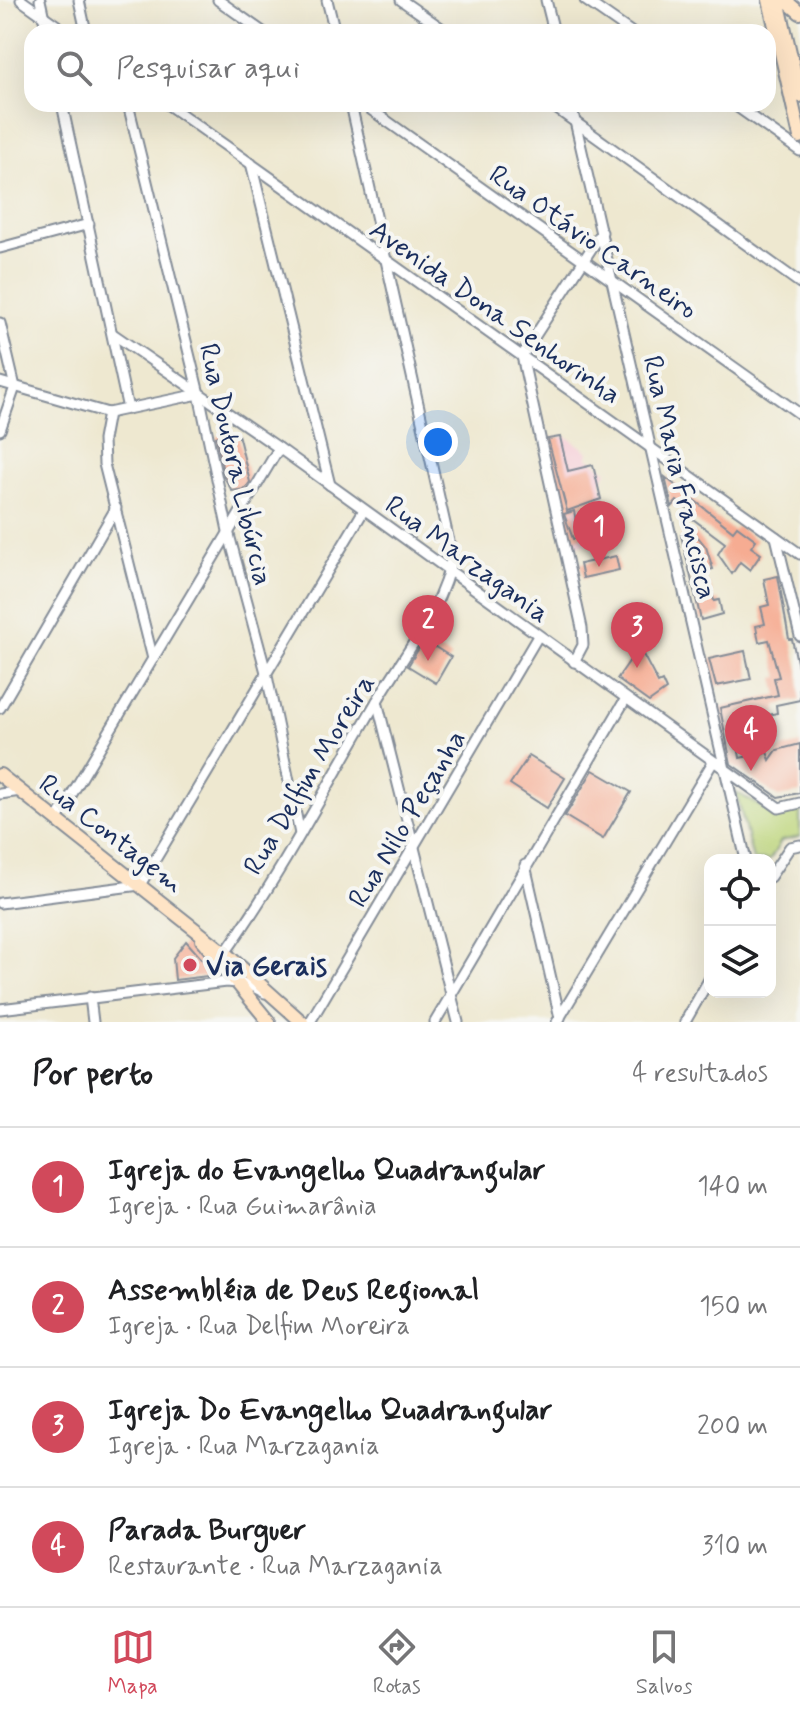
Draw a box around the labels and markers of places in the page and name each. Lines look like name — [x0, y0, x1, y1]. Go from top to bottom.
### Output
pin: 1 — [573, 501, 625, 567]
pin: 2 — [402, 595, 454, 661]
pin: 3 — [611, 602, 663, 668]
pin: 4 — [725, 705, 777, 771]
place label: Via Gerais — [206, 949, 327, 986]
marker: Via Gerais — [181, 956, 199, 974]

